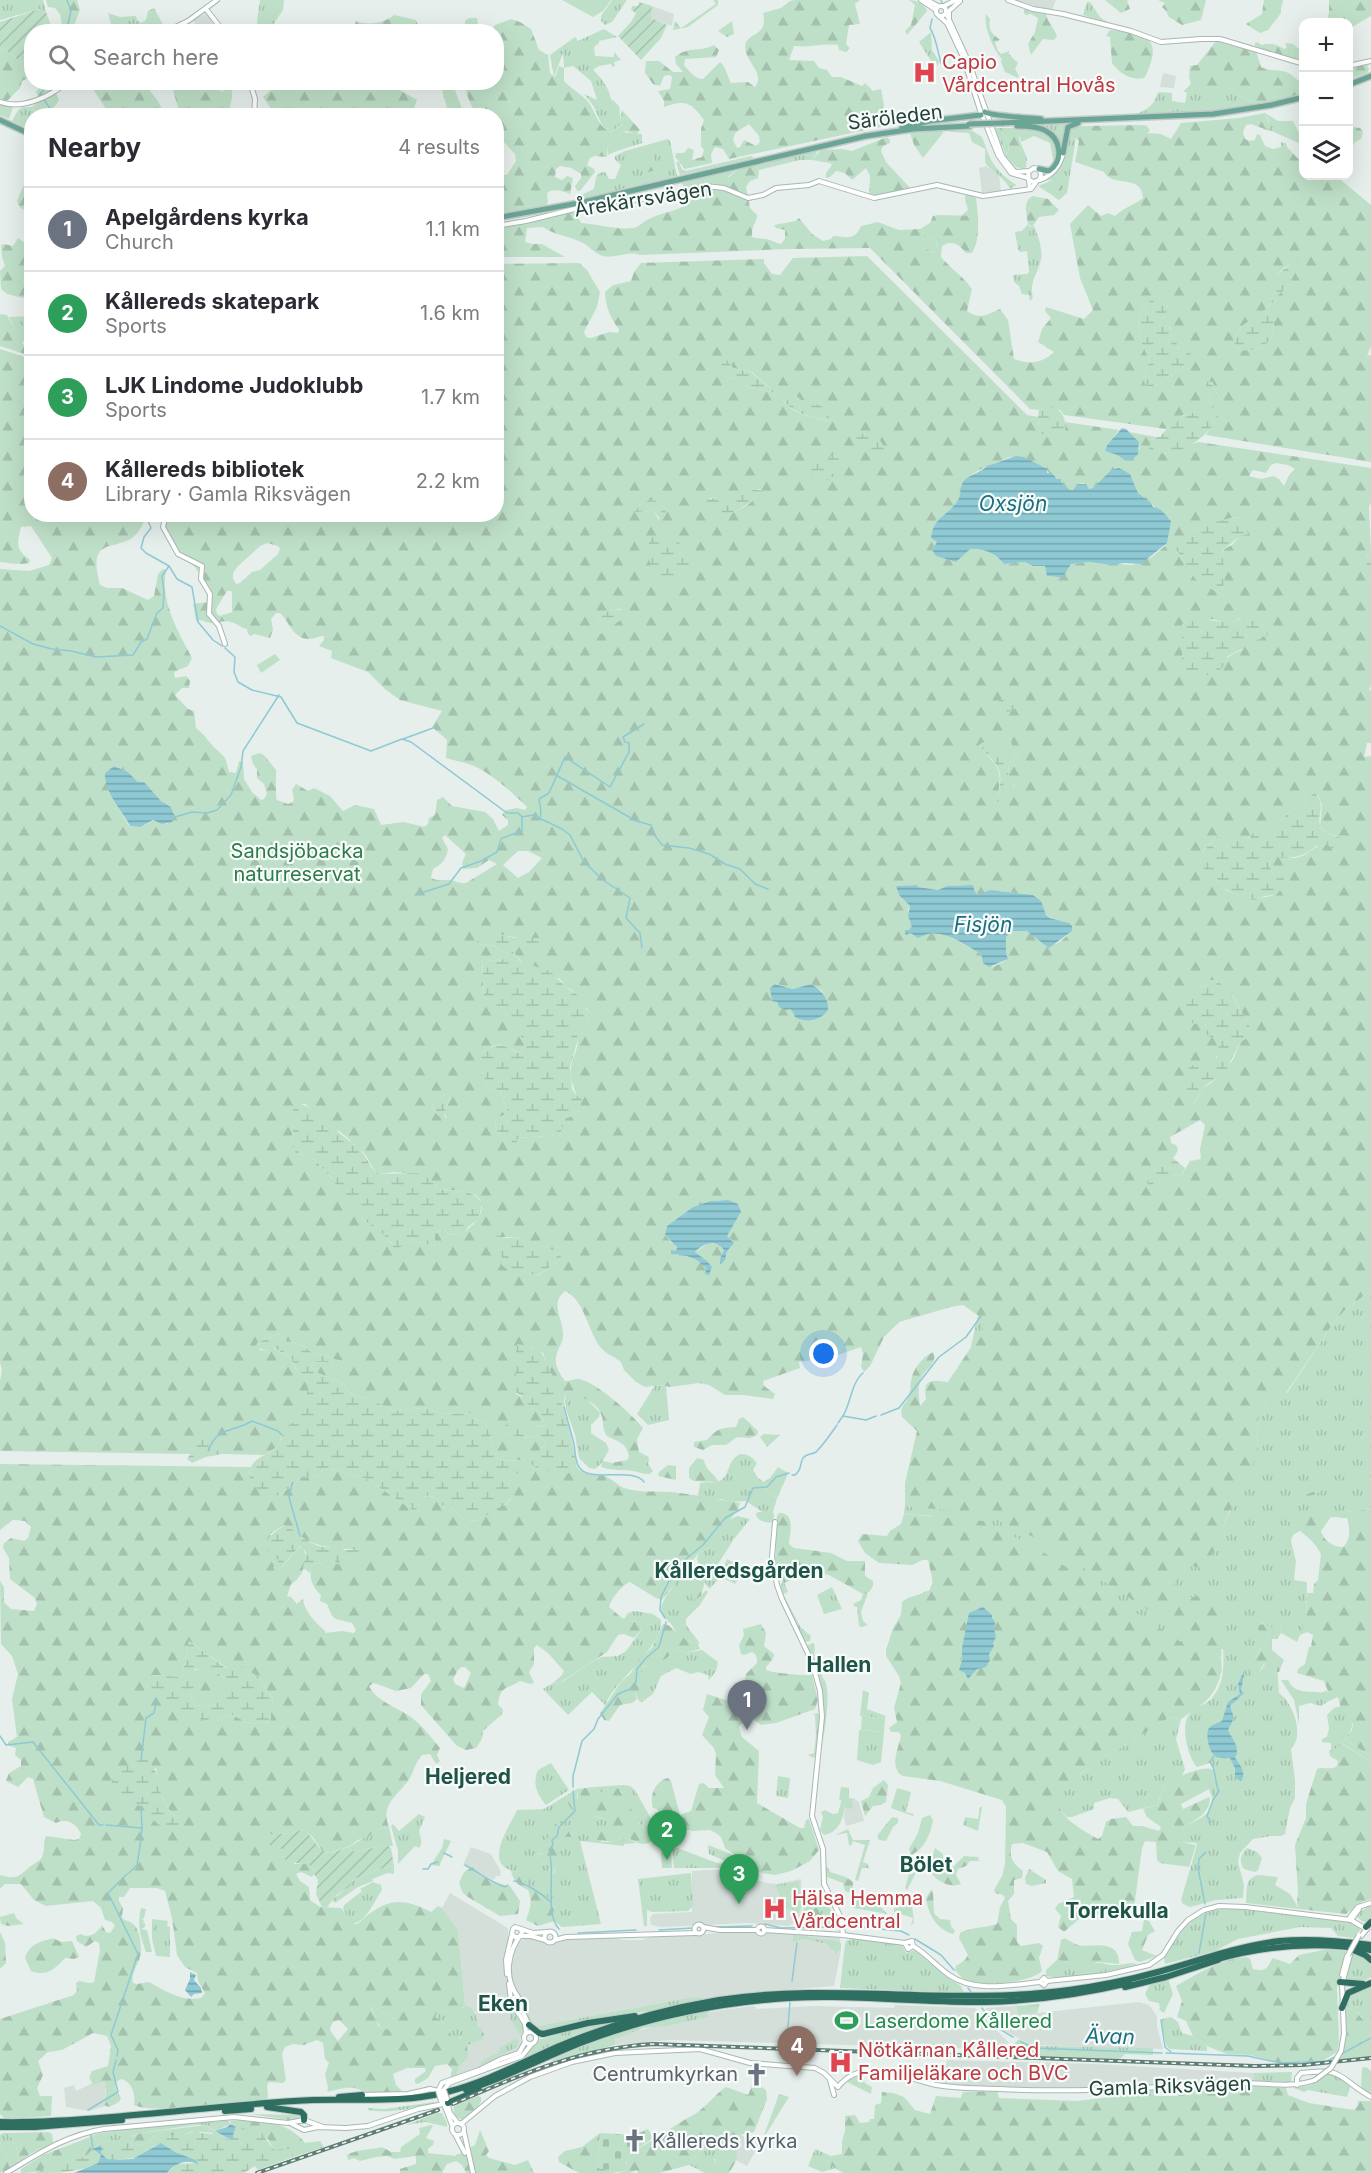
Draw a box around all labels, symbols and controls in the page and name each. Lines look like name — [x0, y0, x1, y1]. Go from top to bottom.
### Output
map controls — [1299, 18, 1353, 180]
button: + — [1299, 18, 1353, 72]
search box — [24, 24, 504, 90]
icon: search — [45, 41, 78, 74]
text: Search here — [93, 44, 219, 70]
place label: Capio Vårdcentral Hovås — [942, 50, 1116, 97]
hospital icon: Capio Vårdcentral Hovås — [911, 60, 937, 86]
button: − — [1299, 72, 1353, 126]
street label: Säröleden — [846, 99, 944, 135]
button: layers — [1299, 126, 1353, 180]
text: Nearby — [48, 132, 141, 163]
text: 4 results — [398, 135, 480, 159]
street label: Årekärrsvägen — [572, 174, 713, 222]
text: Apelgårdens kyrka — [105, 204, 309, 230]
text: 1 — [63, 217, 72, 241]
text: 1.1 km — [426, 217, 480, 241]
text: Church — [105, 230, 174, 254]
text: Kållereds skatepark — [105, 288, 319, 314]
text: 2 — [61, 301, 74, 325]
text: 1.6 km — [420, 301, 480, 325]
text: Sports — [105, 314, 167, 338]
text: LJK Lindome Judoklubb — [105, 372, 363, 398]
text: 3 — [61, 385, 74, 409]
text: 1.7 km — [421, 385, 480, 409]
text: Sports — [105, 398, 167, 422]
text: Kållereds bibliotek — [105, 456, 304, 482]
text: 4 — [61, 469, 74, 493]
text: 2.2 km — [416, 469, 480, 493]
text: Library · Gamla Riksvägen — [105, 482, 351, 506]
water label: Oxsjön — [979, 491, 1047, 516]
park label: Sandsjöbacka naturreservat — [231, 839, 363, 886]
water label: Fisjön — [954, 912, 1012, 937]
your location — [809, 1339, 838, 1368]
district label: Kålleredsgården — [654, 1558, 824, 1583]
district label: Hallen — [807, 1652, 871, 1677]
pin: 1 — [728, 1680, 766, 1730]
district label: Heljered — [425, 1764, 511, 1789]
pin: 2 — [648, 1810, 686, 1860]
district label: Bölet — [900, 1852, 953, 1877]
pin: 3 — [720, 1854, 758, 1904]
place label: Hälsa Hemma Vårdcentral — [792, 1886, 923, 1933]
hospital icon: Hälsa Hemma Vårdcentral — [761, 1896, 787, 1922]
district label: Torrekulla — [1065, 1898, 1169, 1923]
district label: Eken — [478, 1991, 528, 2016]
sports icon: Laserdome Kållered — [833, 2008, 859, 2034]
place label: Laserdome Kållered — [864, 2009, 1052, 2033]
water label: Ävan — [1084, 2022, 1135, 2049]
pin: 4 — [778, 2026, 816, 2076]
place label: Nötkärnan Kållered Familjeläkare och BVC — [858, 2038, 1069, 2085]
hospital icon: Nötkärnan Kållered Familjeläkare och BVC — [827, 2049, 853, 2075]
church icon: Centrumkyrkan — [743, 2061, 769, 2087]
place label: Centrumkyrkan — [592, 2062, 738, 2086]
street label: Gamla Riksvägen — [1088, 2071, 1252, 2101]
church icon: Kållereds kyrka — [621, 2128, 647, 2154]
place label: Kållereds kyrka — [652, 2129, 798, 2153]

